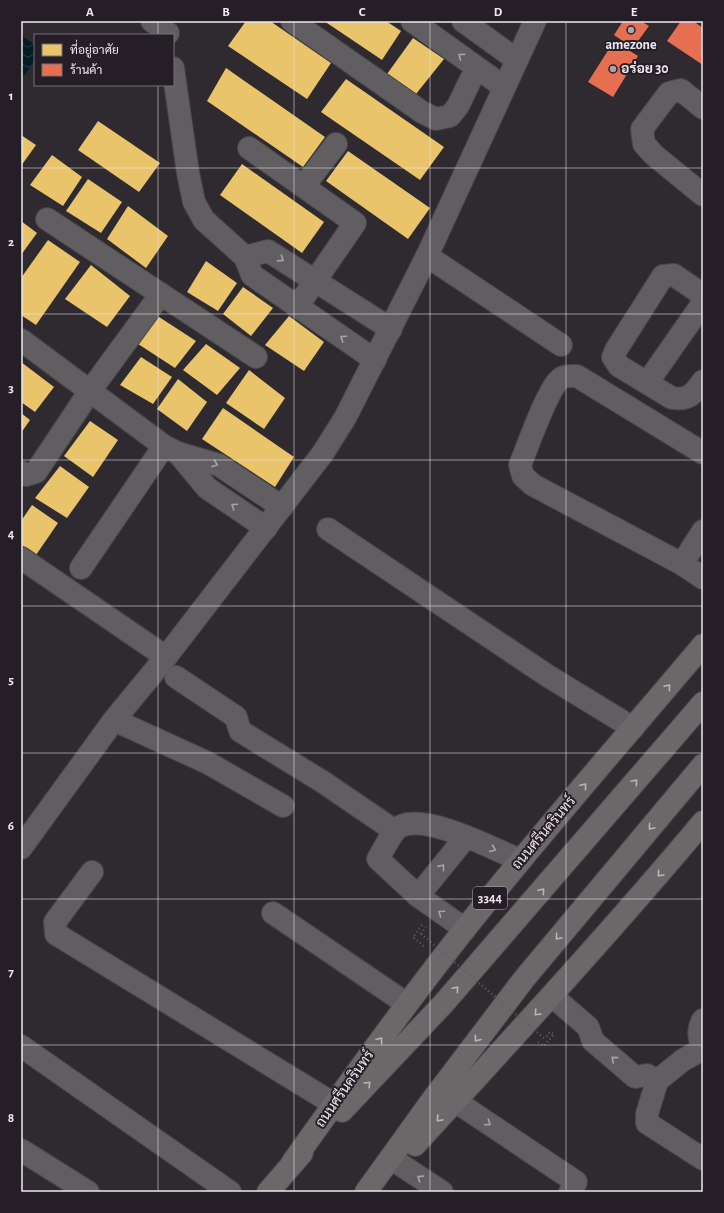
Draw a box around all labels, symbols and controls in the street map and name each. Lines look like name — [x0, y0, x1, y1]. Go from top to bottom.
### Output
text: A — [86, 6, 94, 19]
text: B — [222, 6, 230, 19]
text: C — [359, 6, 366, 19]
text: D — [494, 6, 503, 19]
text: E — [631, 6, 638, 19]
marker: amezone — [626, 25, 636, 35]
legend — [34, 34, 174, 86]
place label: amezone — [605, 38, 657, 52]
text: ที่อยู่อาศัย — [70, 39, 119, 58]
one-way arrow — [459, 54, 466, 61]
place label: อร่อย 30 — [621, 61, 668, 76]
text: ร้านค้า — [70, 63, 102, 76]
marker: อร่อย 30 — [608, 64, 618, 74]
text: 1 — [9, 90, 13, 103]
text: 2 — [8, 236, 14, 249]
one-way arrow — [277, 255, 284, 262]
one-way arrow — [340, 336, 347, 343]
text: 3 — [8, 382, 14, 395]
one-way arrow — [212, 460, 219, 468]
one-way arrow — [231, 503, 238, 511]
text: 4 — [8, 528, 15, 541]
text: 5 — [8, 674, 14, 687]
one-way arrow — [663, 684, 670, 691]
one-way arrow — [631, 779, 638, 786]
one-way arrow — [579, 783, 586, 791]
street label: ถนนศรีนครินทร์ — [507, 792, 578, 872]
text: 6 — [8, 820, 14, 833]
one-way arrow — [648, 822, 655, 829]
one-way arrow — [489, 844, 497, 852]
one-way arrow — [438, 864, 445, 871]
one-way arrow — [657, 869, 664, 876]
road number: 3344 — [473, 887, 507, 909]
one-way arrow — [537, 888, 544, 896]
one-way arrow — [439, 911, 446, 918]
one-way arrow — [556, 933, 563, 940]
text: 7 — [8, 966, 14, 979]
one-way arrow — [452, 986, 459, 994]
one-way arrow — [534, 1008, 541, 1016]
one-way arrow — [475, 1034, 482, 1041]
one-way arrow — [375, 1037, 383, 1044]
street label: ถนนศรีนครินทร์ — [311, 1046, 377, 1130]
one-way arrow — [612, 1056, 619, 1063]
one-way arrow — [363, 1081, 371, 1089]
text: 8 — [8, 1112, 14, 1125]
one-way arrow — [436, 1114, 443, 1121]
one-way arrow — [483, 1118, 490, 1125]
one-way arrow — [417, 1175, 424, 1182]

